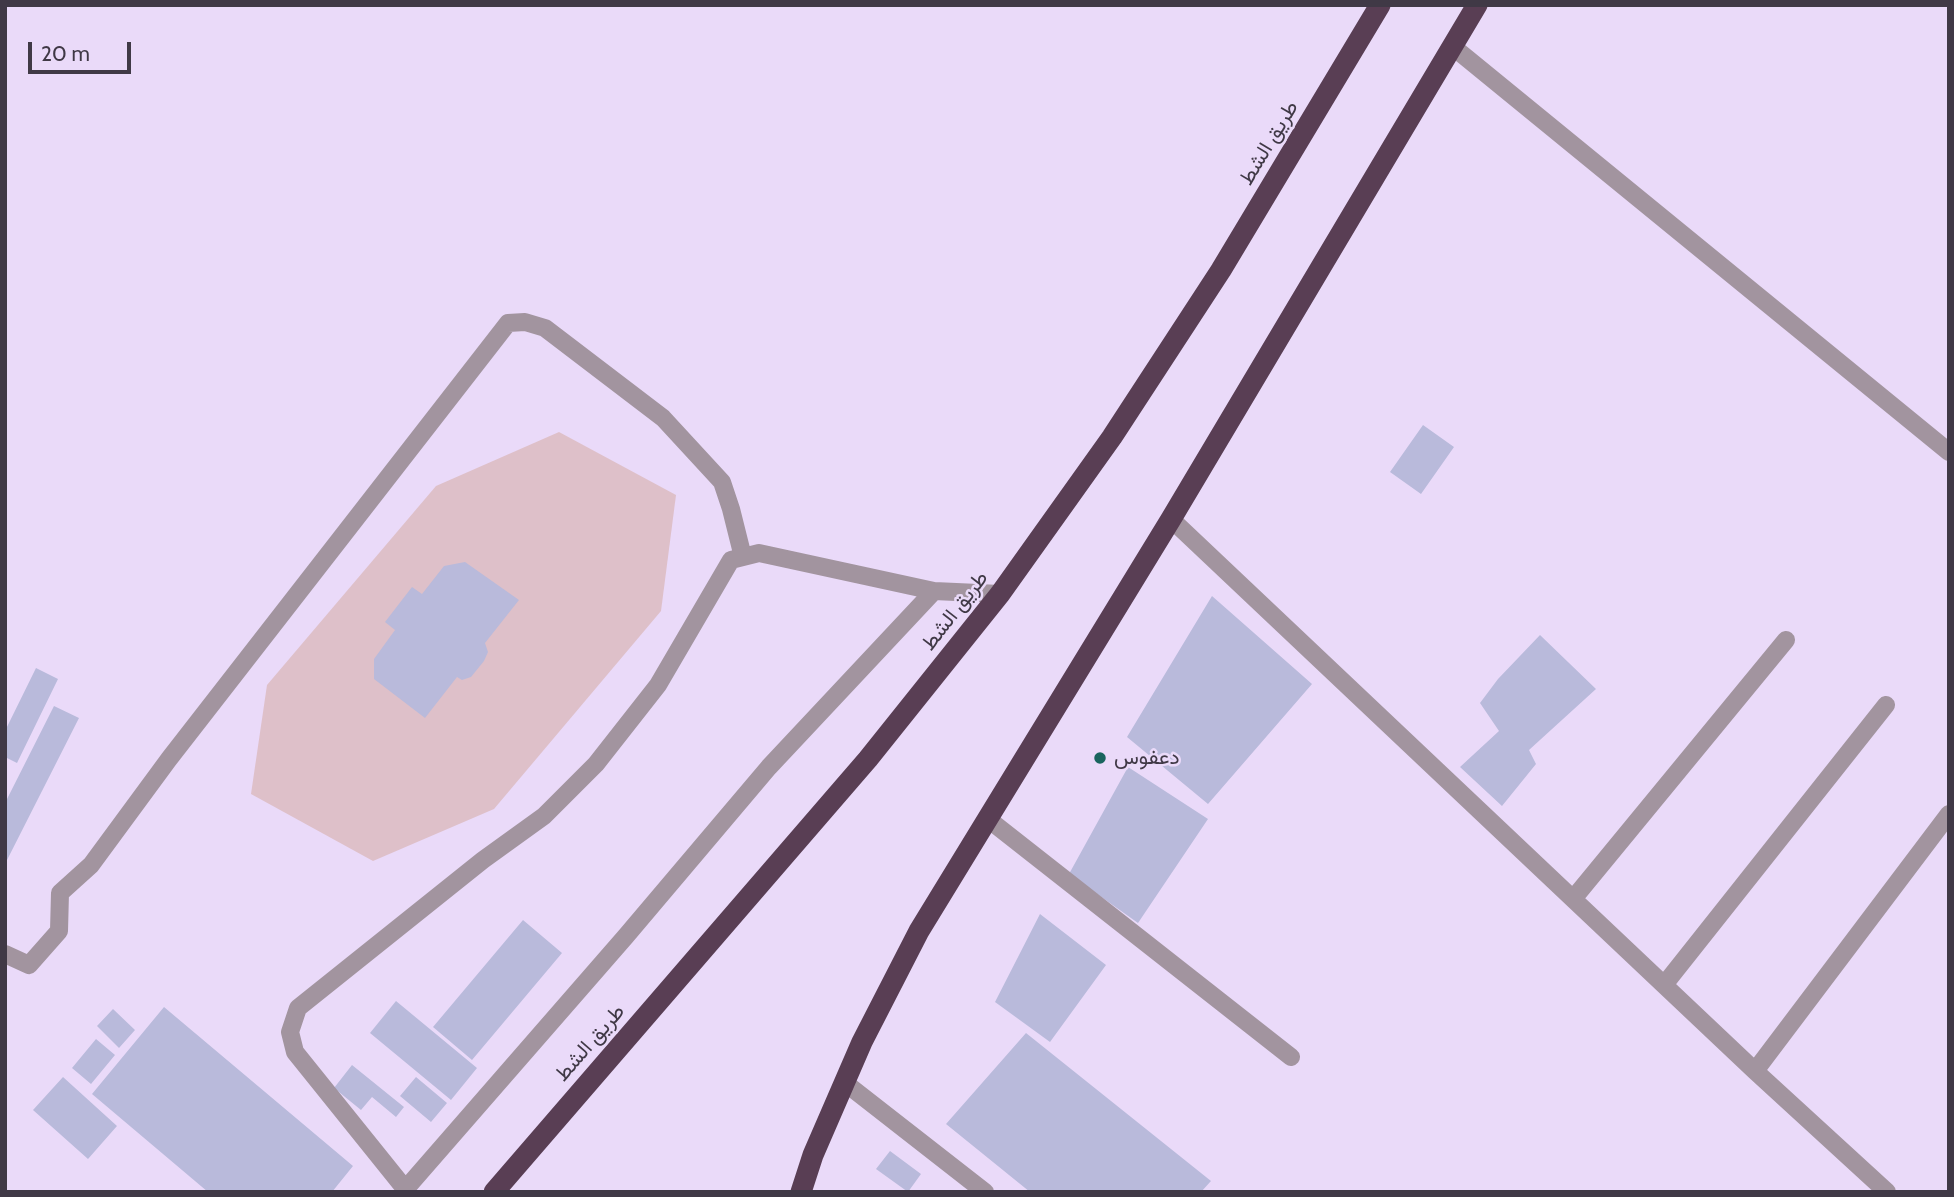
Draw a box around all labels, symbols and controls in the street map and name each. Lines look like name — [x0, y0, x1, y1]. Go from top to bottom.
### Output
scale bar — [32, 28, 135, 72]
text: 20 m — [41, 41, 90, 66]
street label: طريق الشط — [1234, 96, 1304, 190]
street label: طريق الشط — [916, 566, 994, 656]
place label: دعفوس — [1114, 745, 1180, 771]
marker: دعفوس — [1092, 750, 1108, 766]
street label: طريق الشط — [550, 999, 630, 1087]

